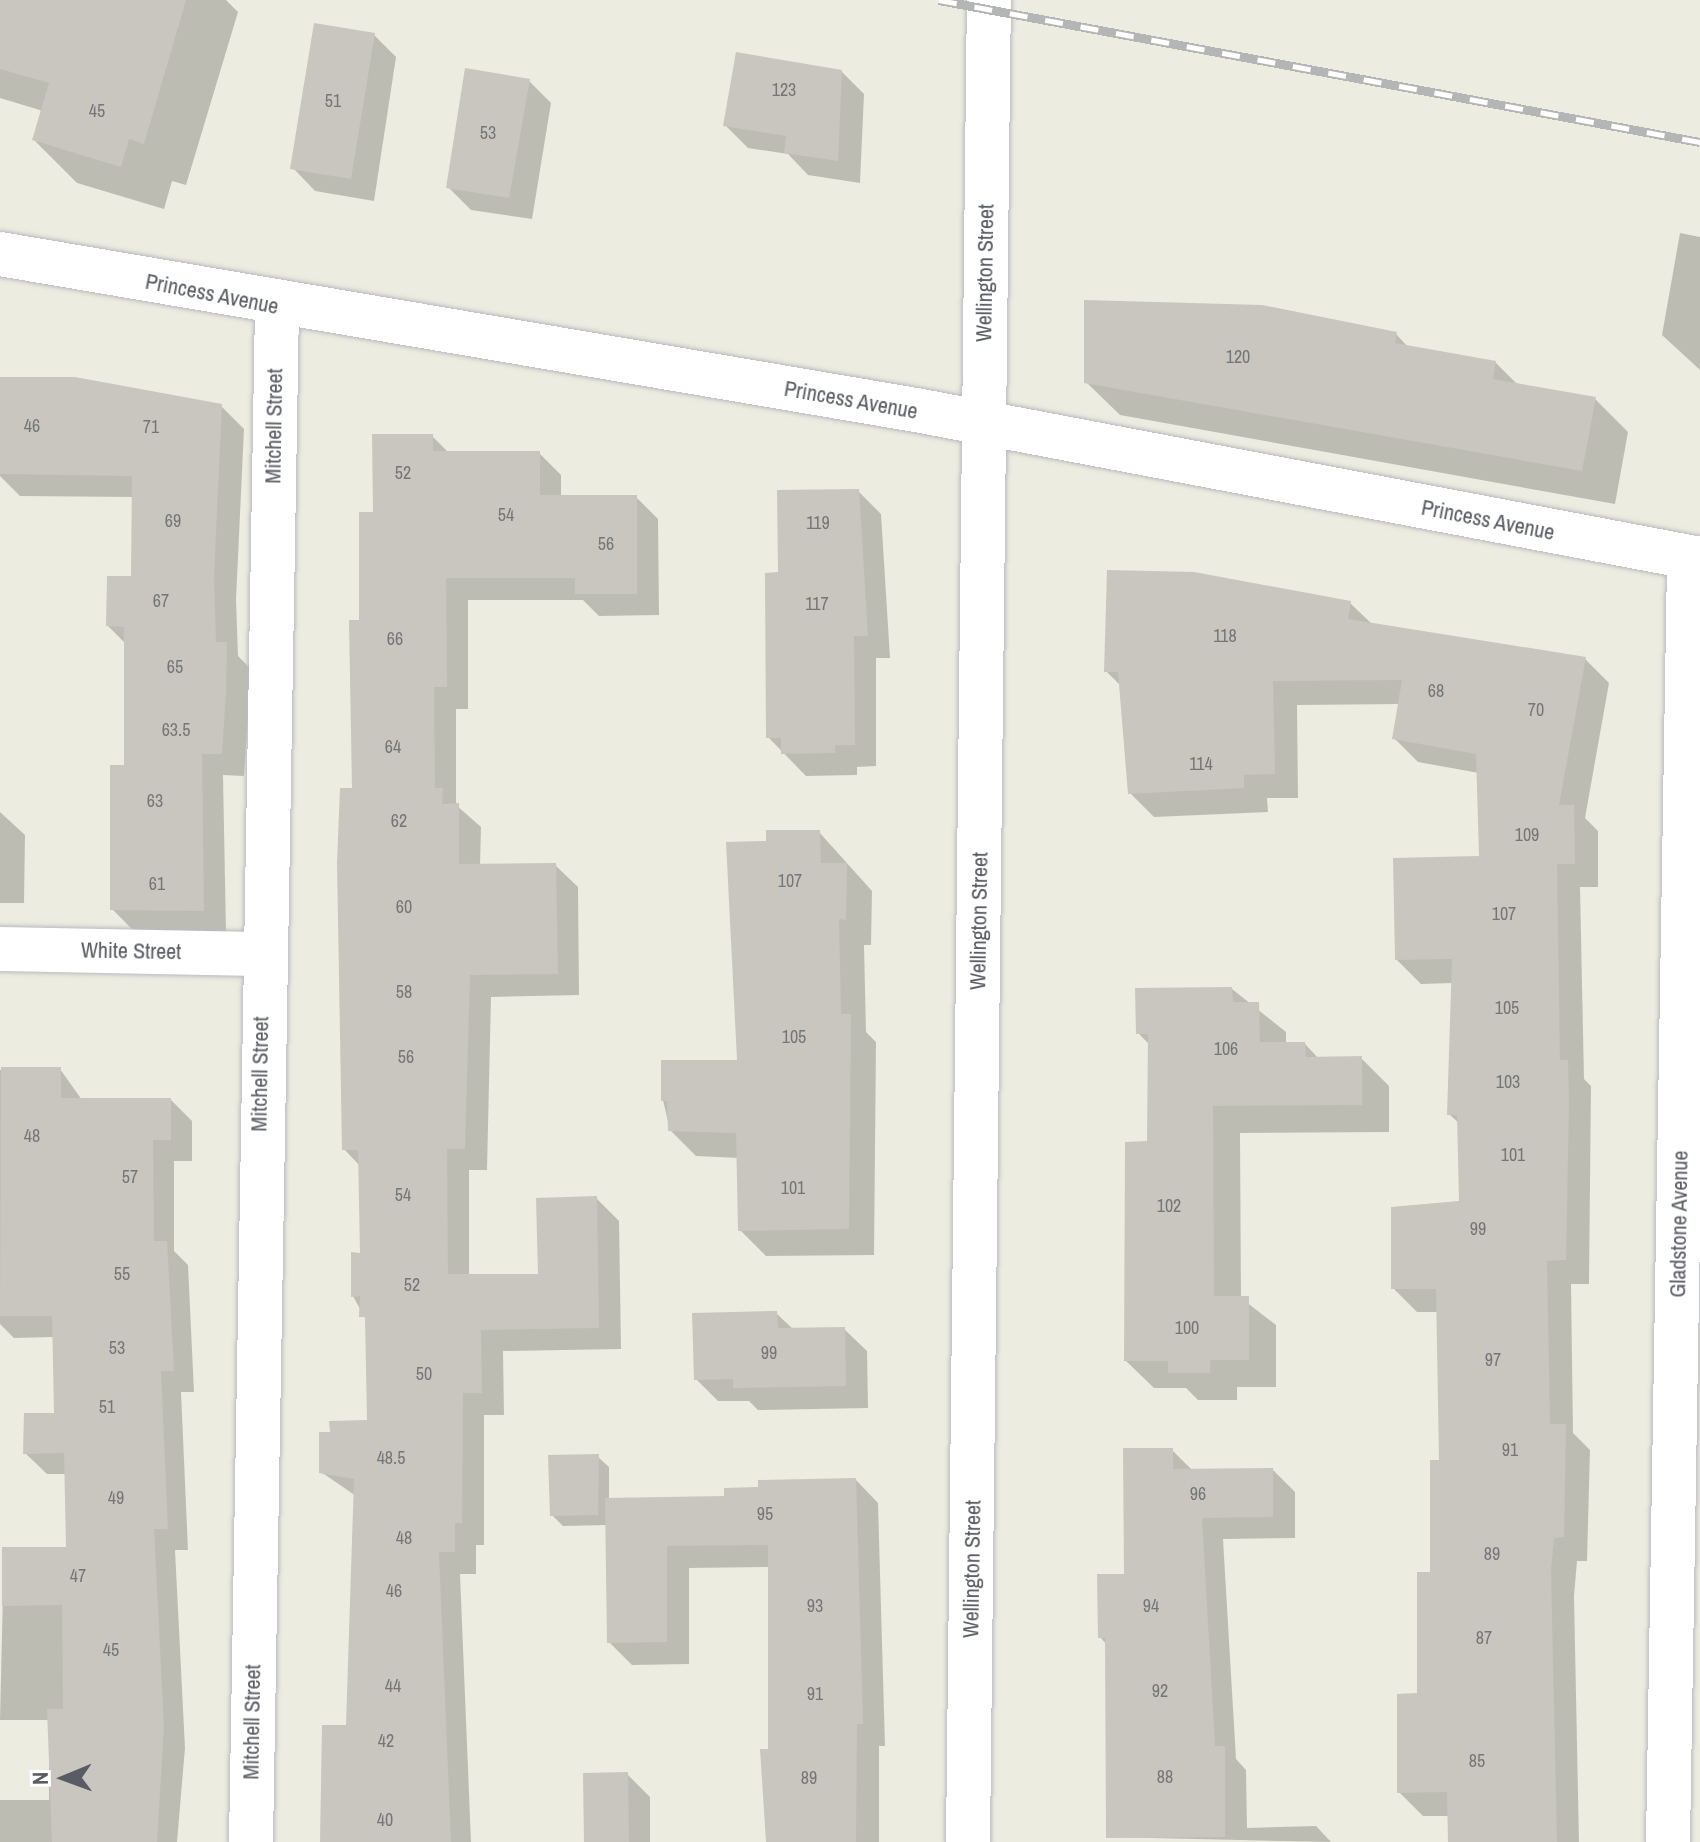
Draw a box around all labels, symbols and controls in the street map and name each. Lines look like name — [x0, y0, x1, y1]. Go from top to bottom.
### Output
house number: 123 — [772, 79, 796, 101]
house number: 51 — [325, 90, 341, 112]
house number: 45 — [89, 100, 105, 122]
house number: 53 — [480, 122, 496, 144]
street label: Wellington Street — [971, 204, 999, 342]
street label: Princess Avenue — [143, 268, 281, 320]
house number: 120 — [1226, 346, 1250, 368]
street label: Mitchell Street — [260, 368, 288, 484]
street label: Princess Avenue — [782, 375, 920, 425]
house number: 46 — [24, 415, 40, 437]
house number: 71 — [143, 416, 159, 438]
house number: 52 — [395, 462, 411, 484]
street label: Princess Avenue — [1419, 494, 1557, 546]
house number: 54 — [498, 504, 514, 526]
house number: 69 — [165, 510, 181, 532]
house number: 119 — [806, 512, 830, 534]
house number: 56 — [598, 533, 614, 555]
house number: 67 — [153, 590, 169, 612]
house number: 117 — [805, 593, 829, 615]
house number: 118 — [1213, 625, 1237, 647]
house number: 66 — [387, 628, 403, 650]
house number: 65 — [167, 656, 183, 678]
house number: 68 — [1428, 680, 1444, 702]
house number: 70 — [1528, 699, 1544, 721]
house number: 63.5 — [162, 719, 190, 741]
house number: 64 — [385, 736, 401, 758]
house number: 114 — [1189, 753, 1213, 775]
house number: 63 — [147, 790, 163, 812]
house number: 62 — [391, 810, 407, 832]
house number: 109 — [1515, 824, 1539, 846]
street label: Wellington Street — [965, 852, 993, 990]
house number: 107 — [778, 870, 802, 892]
house number: 61 — [149, 873, 165, 895]
house number: 60 — [396, 896, 412, 918]
house number: 107 — [1492, 903, 1516, 925]
street label: White Street — [81, 937, 181, 965]
house number: 58 — [396, 981, 412, 1003]
house number: 105 — [1495, 997, 1519, 1019]
street label: Mitchell Street — [246, 1016, 274, 1132]
house number: 105 — [782, 1026, 806, 1048]
house number: 106 — [1214, 1038, 1238, 1060]
house number: 56 — [398, 1046, 414, 1068]
house number: 103 — [1496, 1071, 1520, 1093]
house number: 48 — [24, 1125, 40, 1147]
house number: 101 — [1501, 1144, 1525, 1166]
street label: Gladstone Avenue — [1665, 1150, 1693, 1298]
house number: 57 — [122, 1166, 138, 1188]
house number: 101 — [781, 1177, 805, 1199]
house number: 54 — [395, 1184, 411, 1206]
house number: 102 — [1157, 1195, 1181, 1217]
house number: 99 — [1470, 1218, 1486, 1240]
house number: 55 — [114, 1263, 130, 1285]
house number: 52 — [404, 1274, 420, 1296]
house number: 100 — [1175, 1317, 1199, 1339]
house number: 53 — [109, 1337, 125, 1359]
house number: 99 — [761, 1342, 777, 1364]
house number: 97 — [1485, 1349, 1501, 1371]
house number: 50 — [416, 1363, 432, 1385]
house number: 51 — [99, 1396, 115, 1418]
house number: 91 — [1502, 1439, 1518, 1461]
house number: 48.5 — [377, 1447, 405, 1469]
house number: 96 — [1190, 1483, 1206, 1505]
house number: 49 — [108, 1487, 124, 1509]
street label: Wellington Street — [958, 1500, 986, 1638]
house number: 95 — [757, 1503, 773, 1525]
house number: 48 — [396, 1527, 412, 1549]
house number: 89 — [1484, 1543, 1500, 1565]
house number: 47 — [70, 1565, 86, 1587]
house number: 46 — [386, 1580, 402, 1602]
house number: 93 — [807, 1595, 823, 1617]
house number: 94 — [1143, 1595, 1159, 1617]
house number: 87 — [1476, 1627, 1492, 1649]
house number: 45 — [103, 1639, 119, 1661]
street label: Mitchell Street — [238, 1664, 266, 1780]
house number: 44 — [385, 1675, 401, 1697]
house number: 92 — [1152, 1680, 1168, 1702]
house number: 91 — [807, 1683, 823, 1705]
house number: 42 — [378, 1730, 394, 1752]
north arrow — [24, 1738, 104, 1818]
house number: 85 — [1469, 1750, 1485, 1772]
house number: 88 — [1157, 1766, 1173, 1788]
house number: 89 — [801, 1767, 817, 1789]
text: N — [25, 1772, 55, 1785]
house number: 40 — [377, 1809, 393, 1831]

